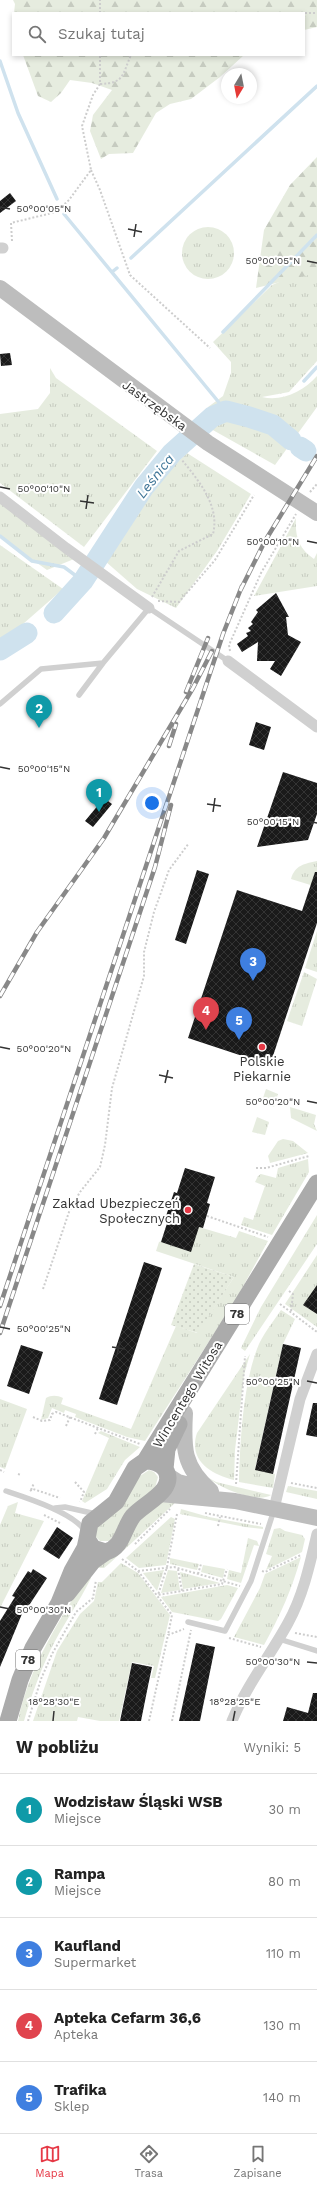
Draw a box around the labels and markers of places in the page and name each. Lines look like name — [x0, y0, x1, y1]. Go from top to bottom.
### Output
pin: 2 — [26, 695, 52, 728]
pin: 1 — [86, 779, 112, 812]
pin: 3 — [240, 948, 266, 981]
pin: 4 — [193, 997, 219, 1030]
pin: 5 — [226, 1007, 252, 1040]
marker: Polskie Piekarnie — [257, 1042, 267, 1052]
place label: Polskie Piekarnie — [233, 1054, 291, 1084]
place label: Zakład Ubezpieczeń Społecznych — [52, 1196, 180, 1226]
marker: Zakład Ubezpieczeń Społecznych — [183, 1205, 193, 1215]

